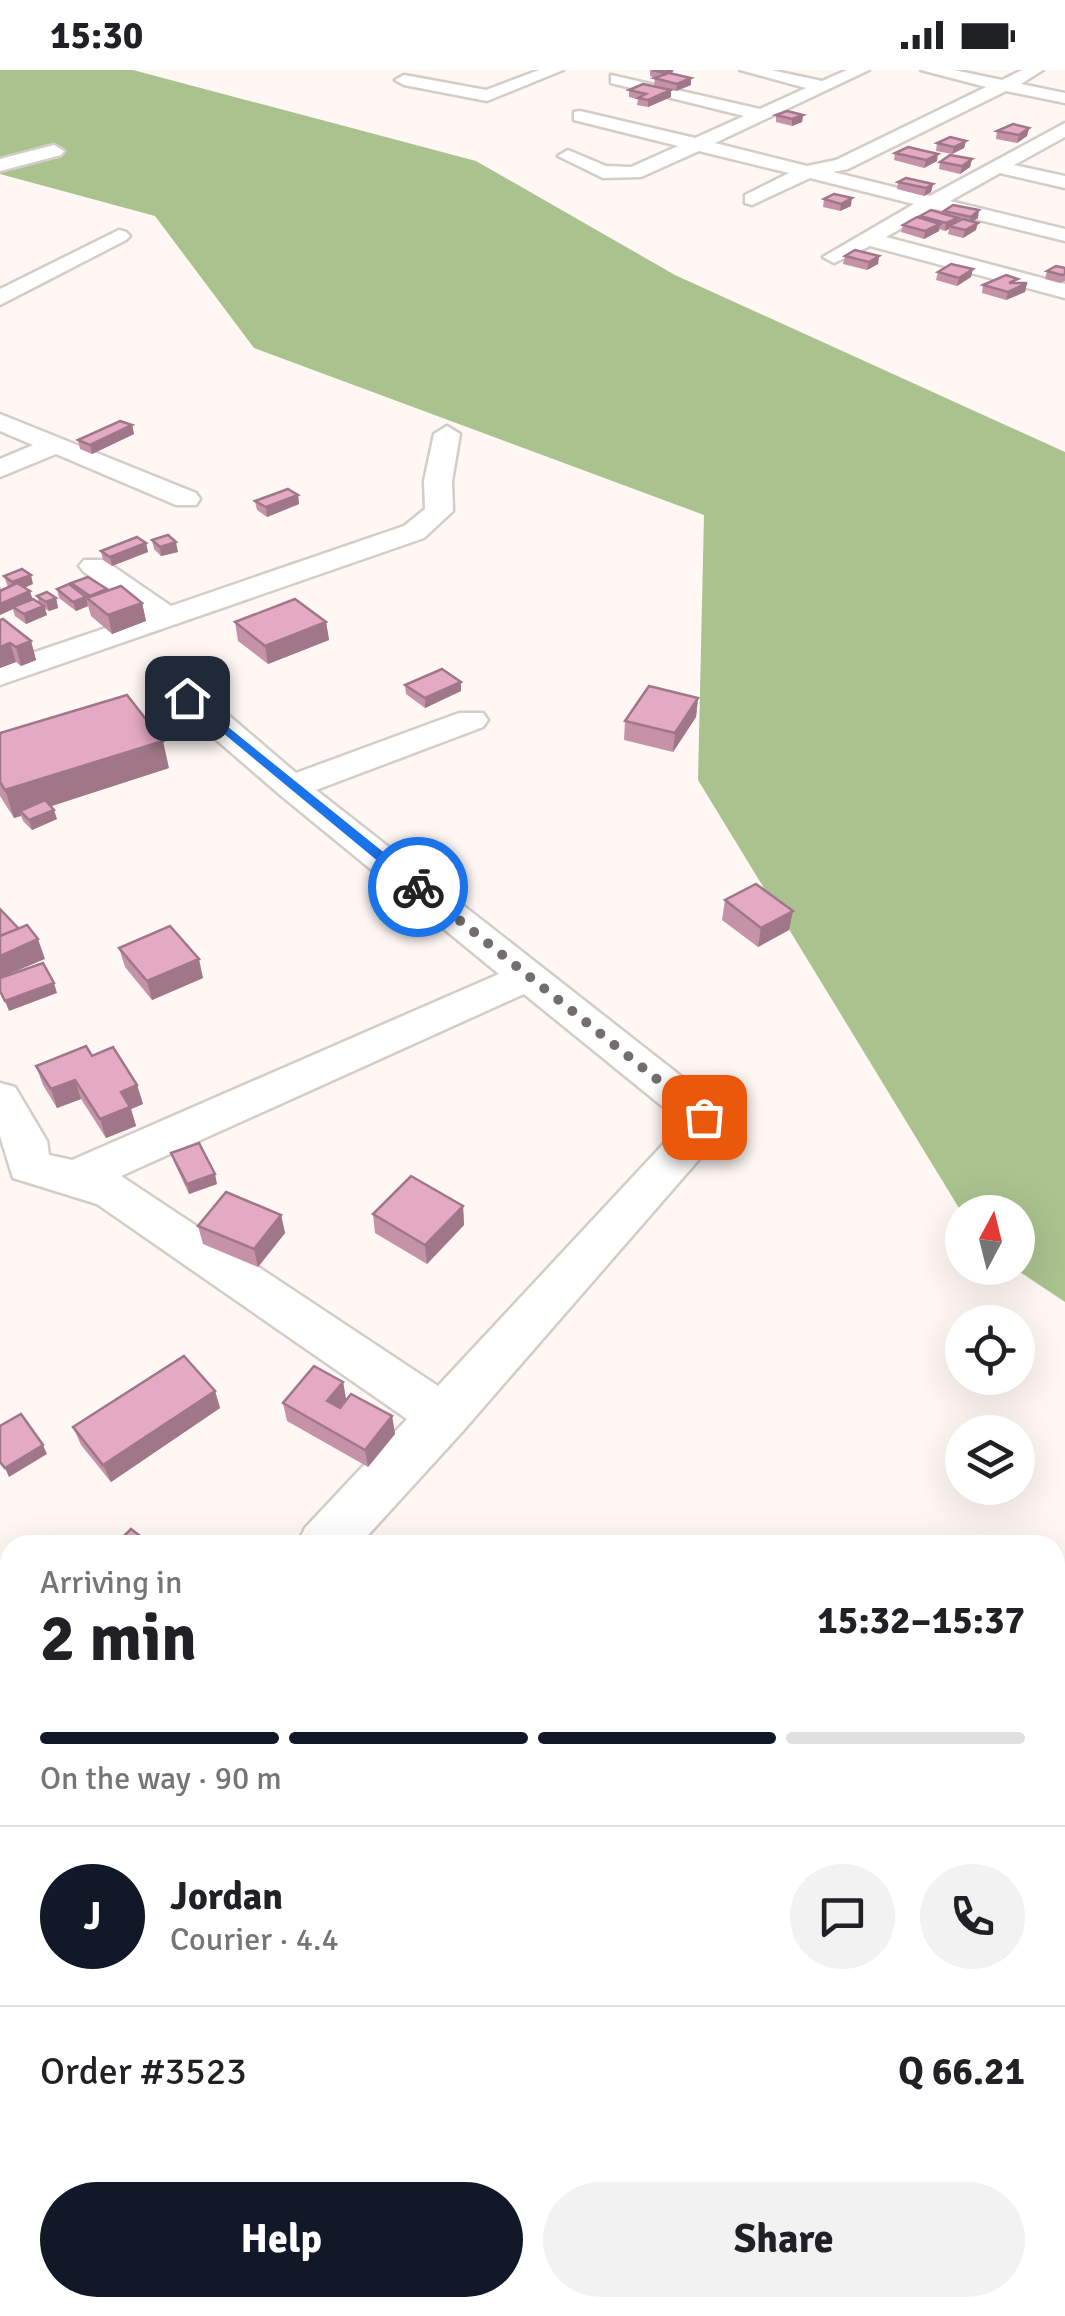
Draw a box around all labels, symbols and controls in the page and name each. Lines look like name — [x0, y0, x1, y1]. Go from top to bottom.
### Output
text: 15:30 — [50, 12, 143, 59]
pin — [145, 656, 230, 741]
icon: home — [160, 671, 215, 726]
courier — [368, 837, 468, 937]
icon: bike — [391, 860, 446, 915]
pin — [662, 1075, 747, 1160]
icon: bag — [677, 1090, 732, 1145]
north arrow — [945, 1195, 1035, 1285]
map controls — [945, 1195, 1035, 1505]
button: locate — [945, 1305, 1035, 1395]
button: layers — [945, 1415, 1035, 1505]
text: Arriving in — [40, 1563, 182, 1602]
text: 15:32–15:37 — [817, 1597, 1025, 1644]
text: 2 min — [40, 1599, 197, 1679]
text: On the way · 90 m — [40, 1759, 282, 1798]
button: chat — [790, 1864, 895, 1969]
button: phone — [920, 1864, 1025, 1969]
text: Jordan — [170, 1873, 283, 1920]
text: J — [84, 1893, 101, 1940]
text: Courier · 4.4 — [170, 1920, 339, 1959]
text: Order #3523 — [40, 2048, 247, 2095]
text: Q 66.21 — [898, 2048, 1025, 2095]
button: Help — [40, 2182, 523, 2297]
button: Share — [543, 2182, 1025, 2297]

